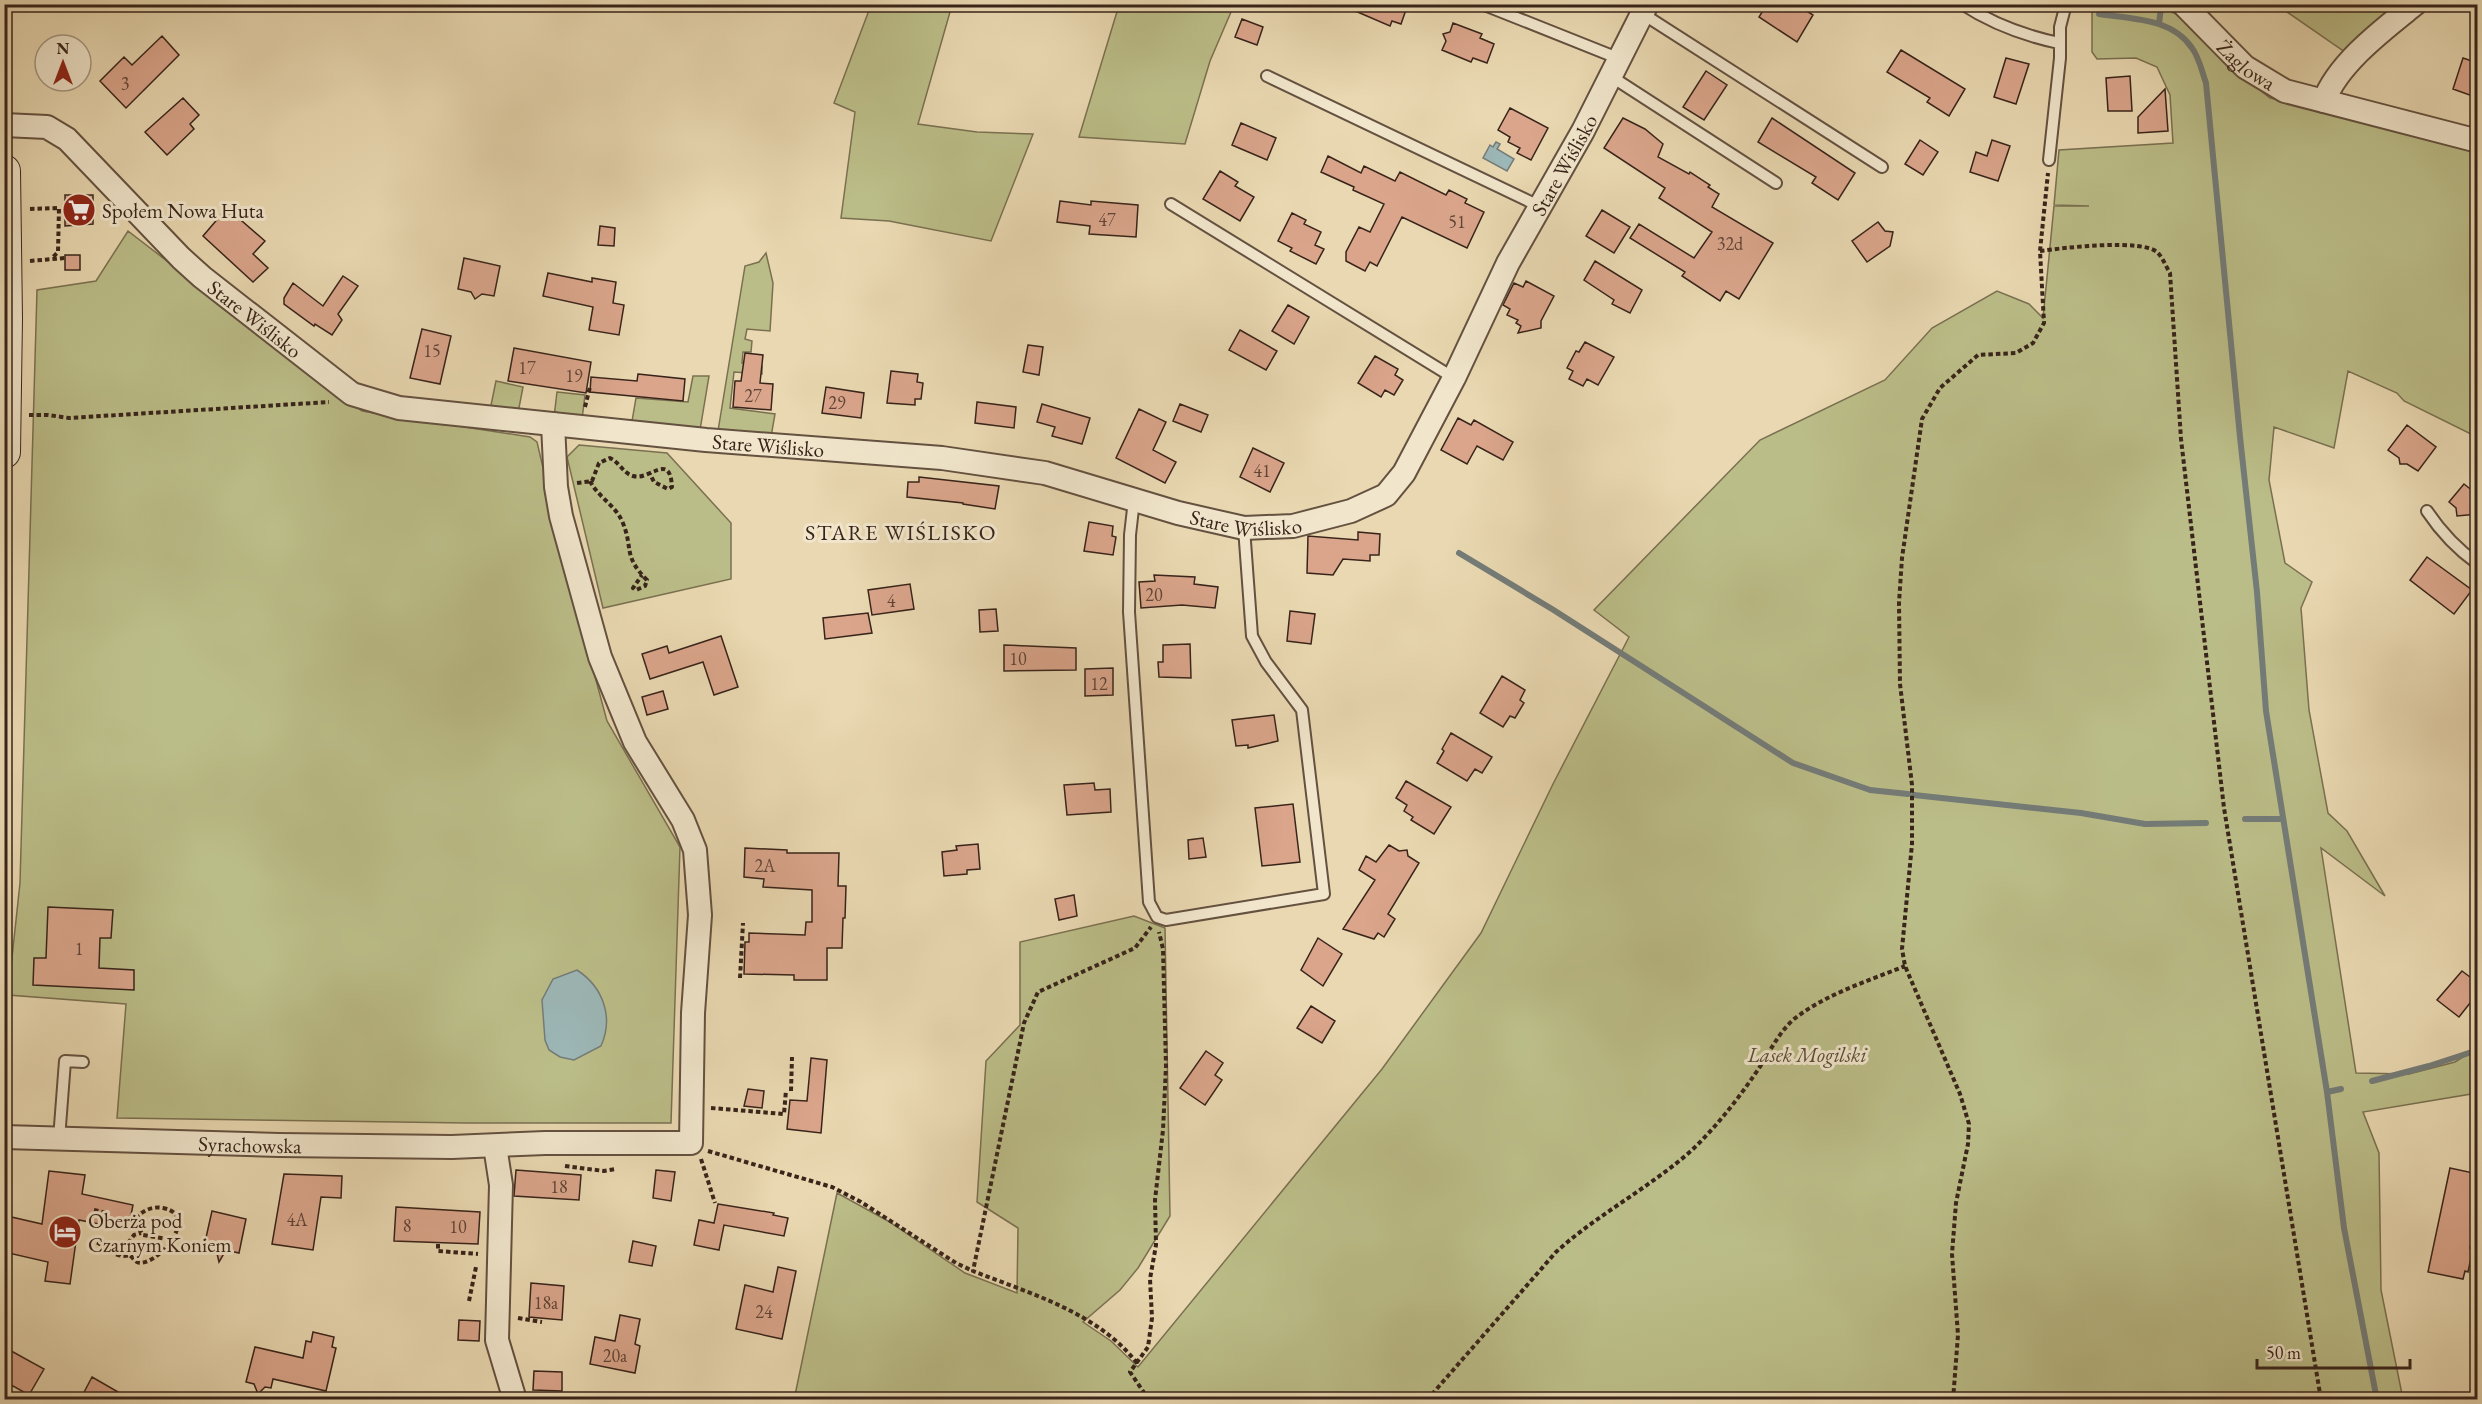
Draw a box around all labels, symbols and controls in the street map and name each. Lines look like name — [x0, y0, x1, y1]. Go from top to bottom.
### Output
north arrow — [33, 33, 93, 93]
street label: Żaglowa — [2211, 33, 2281, 96]
text: N — [57, 38, 70, 59]
house number: 3 — [121, 72, 129, 95]
street label: Stare Wiślisko — [1524, 109, 1603, 220]
supermarket icon: Społem Nowa Huta — [61, 192, 97, 228]
place label: Społem Nowa Huta — [102, 197, 264, 224]
house number: 47 — [1098, 208, 1116, 231]
house number: 51 — [1448, 210, 1466, 233]
house number: 32d — [1717, 232, 1744, 255]
street label: Stare Wiślisko — [203, 273, 308, 364]
house number: 15 — [423, 339, 441, 362]
house number: 17 — [518, 356, 536, 379]
house number: 19 — [565, 364, 583, 387]
house number: 27 — [744, 384, 762, 407]
house number: 29 — [828, 391, 846, 414]
street label: Stare Wiślisko — [711, 427, 825, 462]
house number: 41 — [1253, 459, 1271, 482]
street label: Stare Wiślisko — [1187, 503, 1304, 543]
district label: STARE WIŚLISKO — [805, 518, 997, 547]
house number: 20 — [1145, 583, 1163, 606]
house number: 4 — [887, 589, 896, 612]
house number: 10 — [1009, 647, 1027, 670]
house number: 12 — [1090, 672, 1108, 695]
house number: 2A — [754, 854, 776, 877]
house number: 1 — [75, 937, 83, 960]
park label: Lasek Mogilski — [1746, 1041, 1867, 1068]
street label: Syrachowska — [198, 1129, 302, 1159]
house number: 18 — [550, 1175, 568, 1198]
place label: Oberża pod Czarnym Koniem — [88, 1207, 232, 1258]
house number: 4A — [286, 1208, 308, 1231]
hotel icon: Oberża pod Czarnym Koniem — [47, 1214, 83, 1250]
house number: 8 — [403, 1214, 411, 1237]
house number: 10 — [449, 1215, 467, 1238]
house number: 18a — [534, 1291, 559, 1314]
house number: 24 — [755, 1300, 773, 1323]
scale bar — [2257, 1332, 2410, 1370]
text: 50 m — [2266, 1341, 2301, 1364]
house number: 20a — [603, 1344, 628, 1367]

